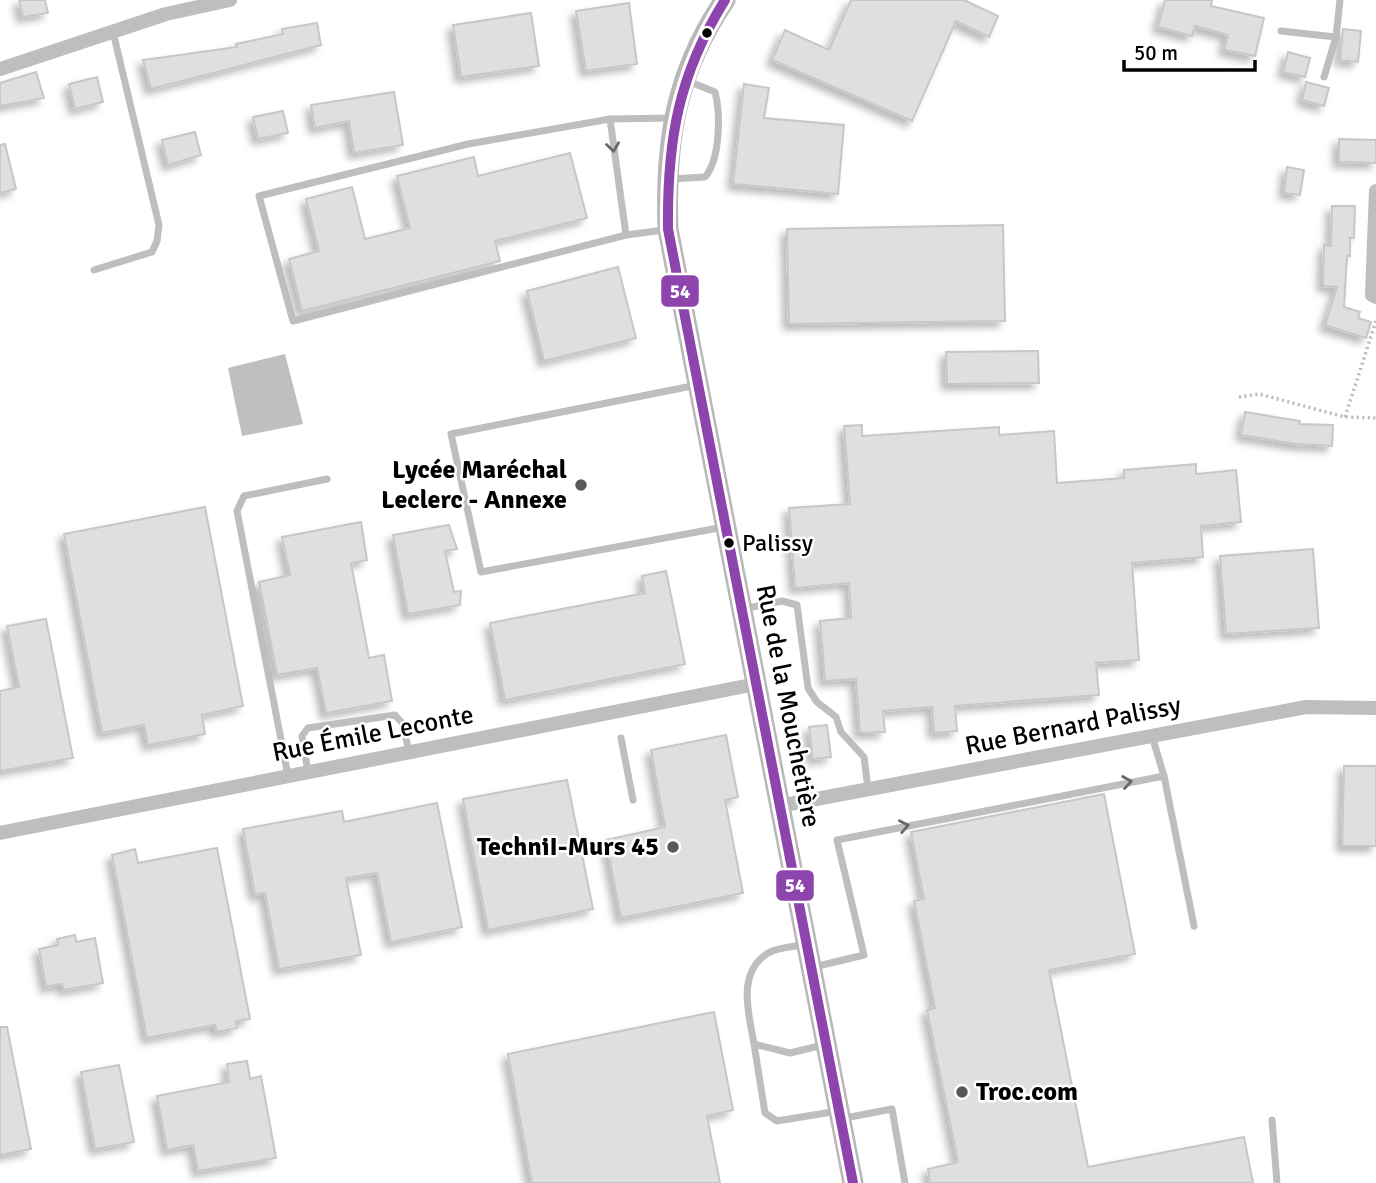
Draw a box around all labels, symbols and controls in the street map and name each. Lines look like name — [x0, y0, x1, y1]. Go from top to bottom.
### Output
unlabelled marker — [700, 26, 714, 40]
scale bar — [1124, 28, 1255, 72]
text: 50 m — [1134, 40, 1178, 66]
one-way arrow — [605, 142, 620, 153]
line badge: 54 — [660, 274, 700, 308]
text: 54 — [670, 280, 690, 304]
place label: Lycée Maréchal Leclerc - Annexe — [381, 454, 567, 516]
marker: Lycée Maréchal Leclerc - Annexe — [573, 477, 589, 493]
place label: Palissy — [742, 528, 813, 558]
marker: Palissy — [722, 536, 736, 550]
street label: Rue de la Mouchetière — [749, 582, 827, 830]
street label: Rue Bernard Palissy — [962, 689, 1184, 763]
street label: Rue Émile Leconte — [270, 699, 476, 769]
one-way arrow — [1121, 775, 1133, 790]
one-way arrow — [898, 820, 910, 835]
place label: TechniI-Murs 45 — [477, 831, 659, 863]
marker: TechniI-Murs 45 — [665, 839, 681, 855]
line badge: 54 — [775, 869, 815, 902]
text: 54 — [785, 874, 805, 898]
place label: Troc.com — [976, 1076, 1078, 1108]
marker: Troc.com — [954, 1084, 970, 1100]

